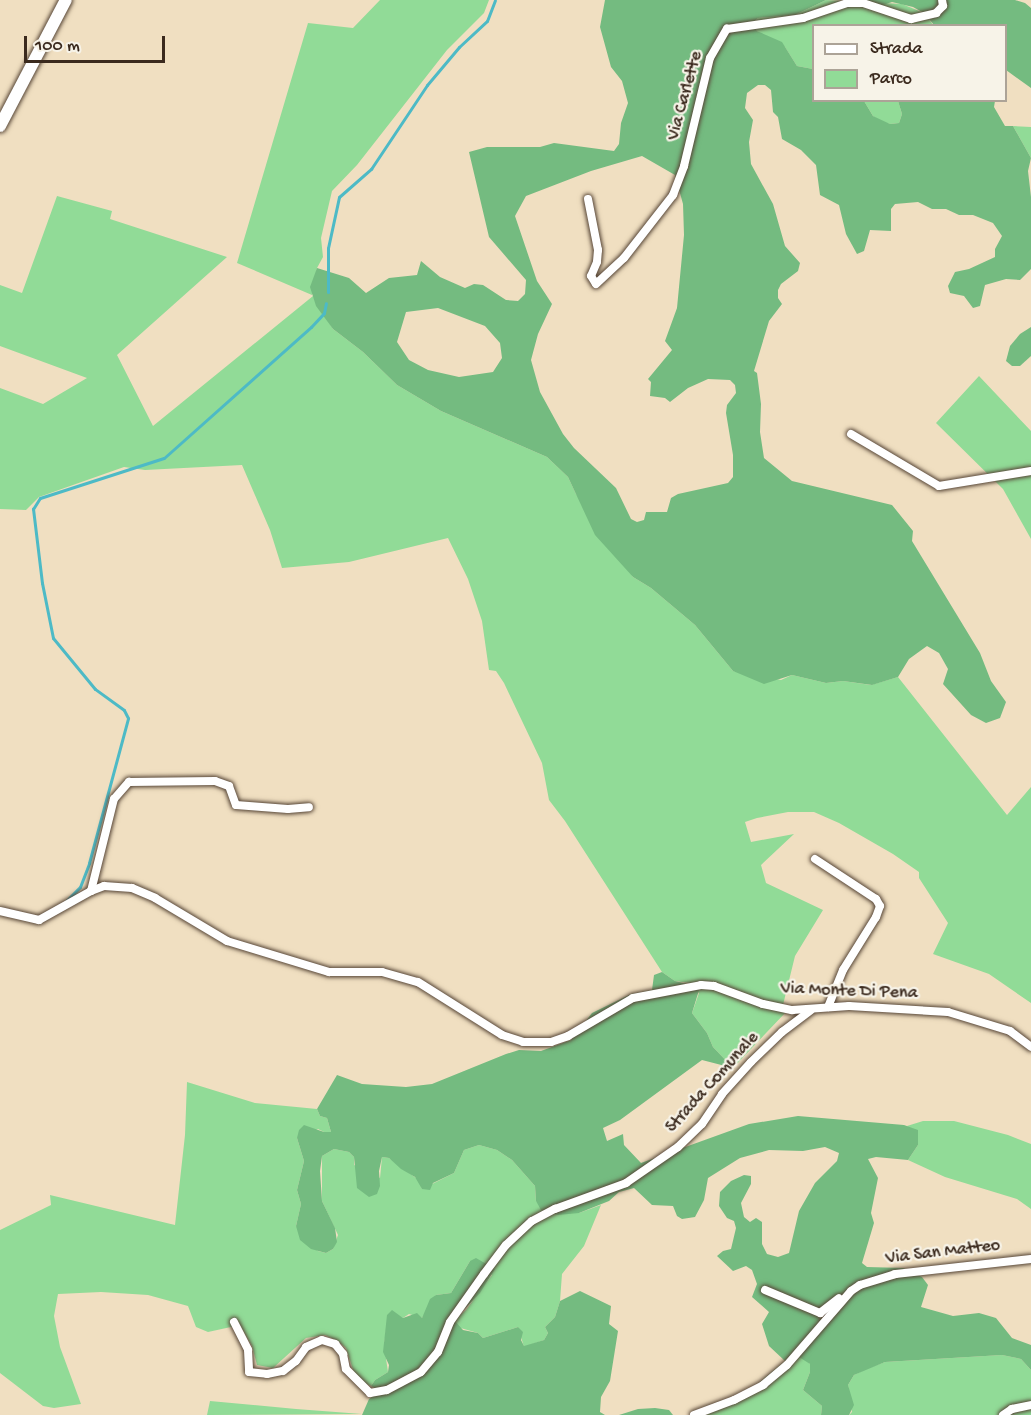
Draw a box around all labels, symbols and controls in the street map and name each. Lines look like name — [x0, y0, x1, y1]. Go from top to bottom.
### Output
scale bar — [27, 24, 168, 62]
legend — [812, 24, 1007, 102]
text: 100 m — [35, 36, 80, 57]
text: Strada — [870, 39, 923, 60]
street label: Via Carlette — [664, 49, 708, 143]
text: Parco — [870, 69, 912, 90]
street label: Via Monte Di Pena — [780, 979, 918, 1005]
street label: Strada Comunale — [662, 1028, 764, 1138]
street label: Via San Matteo — [885, 1235, 1001, 1271]

